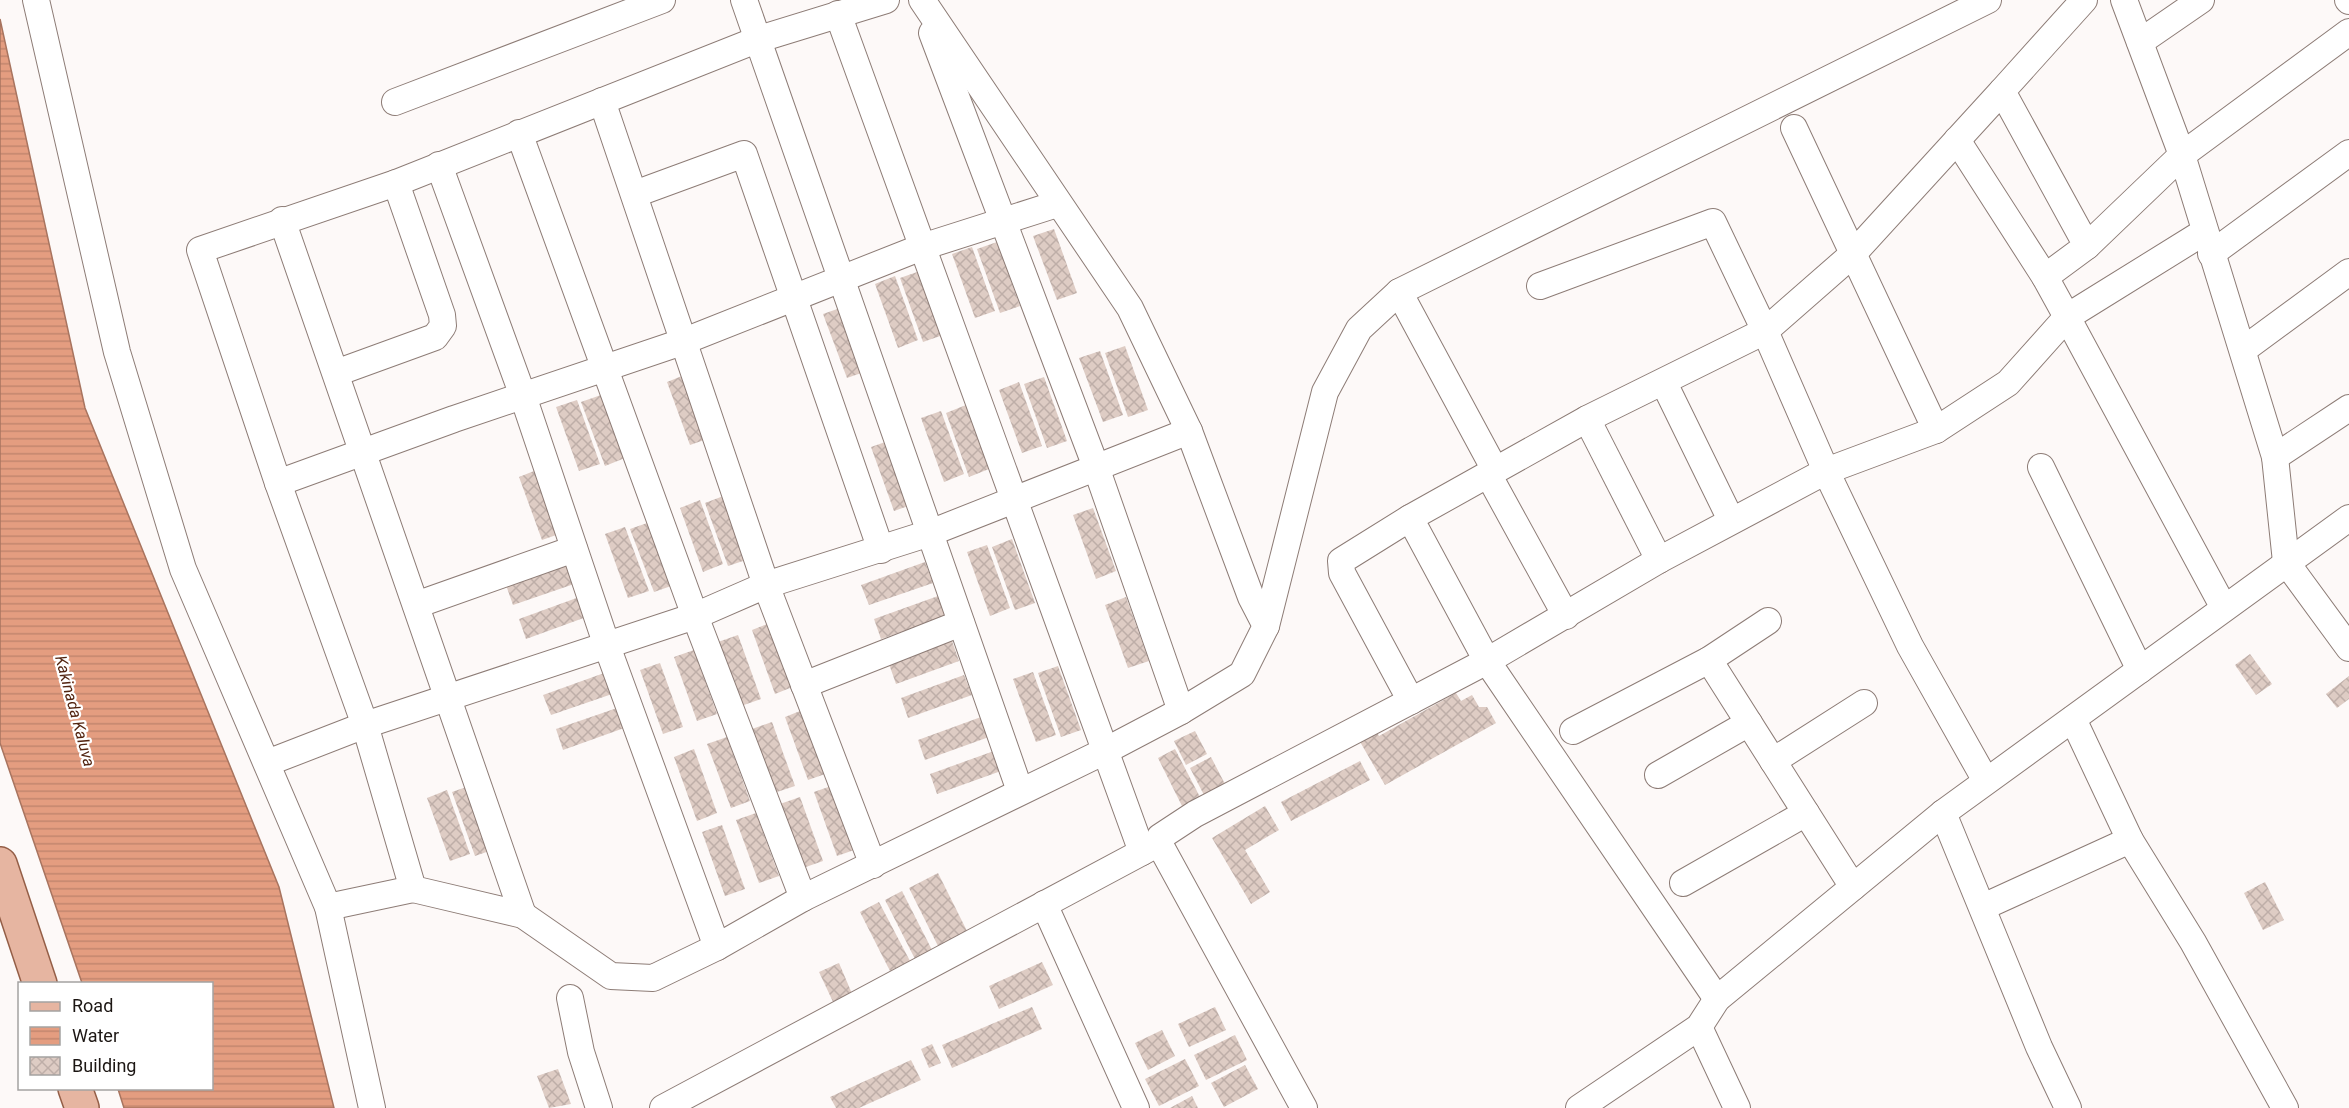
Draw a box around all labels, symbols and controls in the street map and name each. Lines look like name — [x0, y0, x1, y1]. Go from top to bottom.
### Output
water label: Kakinada Kaluva — [51, 653, 99, 769]
legend — [18, 982, 213, 1090]
text: Road — [72, 995, 113, 1016]
text: Water — [72, 1025, 119, 1046]
text: Building — [72, 1055, 136, 1076]

